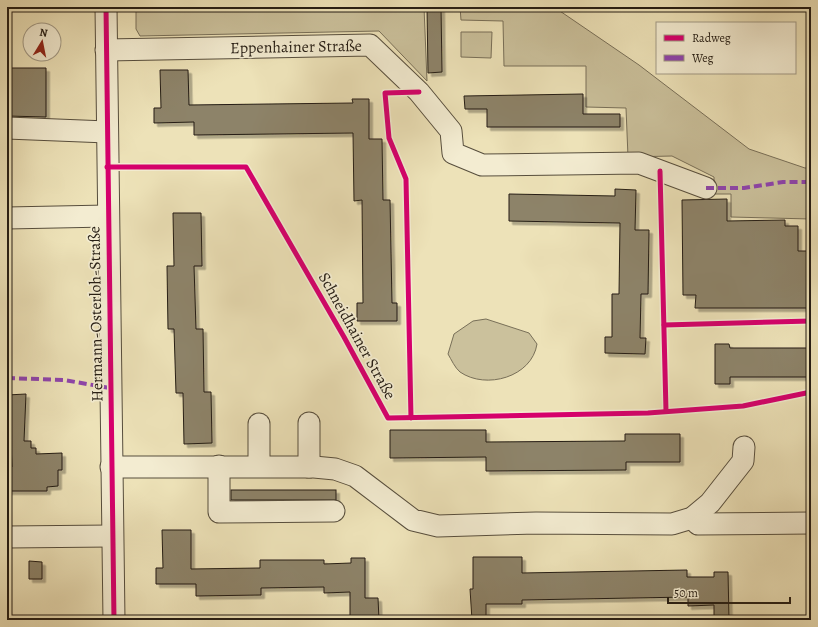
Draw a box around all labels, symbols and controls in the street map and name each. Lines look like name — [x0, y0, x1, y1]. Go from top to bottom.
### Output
north arrow — [22, 22, 62, 62]
legend — [656, 22, 796, 74]
text: N — [38, 25, 49, 41]
text: Radweg — [692, 30, 731, 46]
street label: Eppenhainer Straße — [230, 35, 362, 59]
text: Weg — [691, 50, 714, 66]
street label: Hermann-Osterloh-Straße — [83, 226, 109, 402]
street label: Schneidhainer Straße — [313, 269, 401, 403]
scale bar — [668, 579, 790, 605]
text: 50 m — [674, 585, 698, 601]

